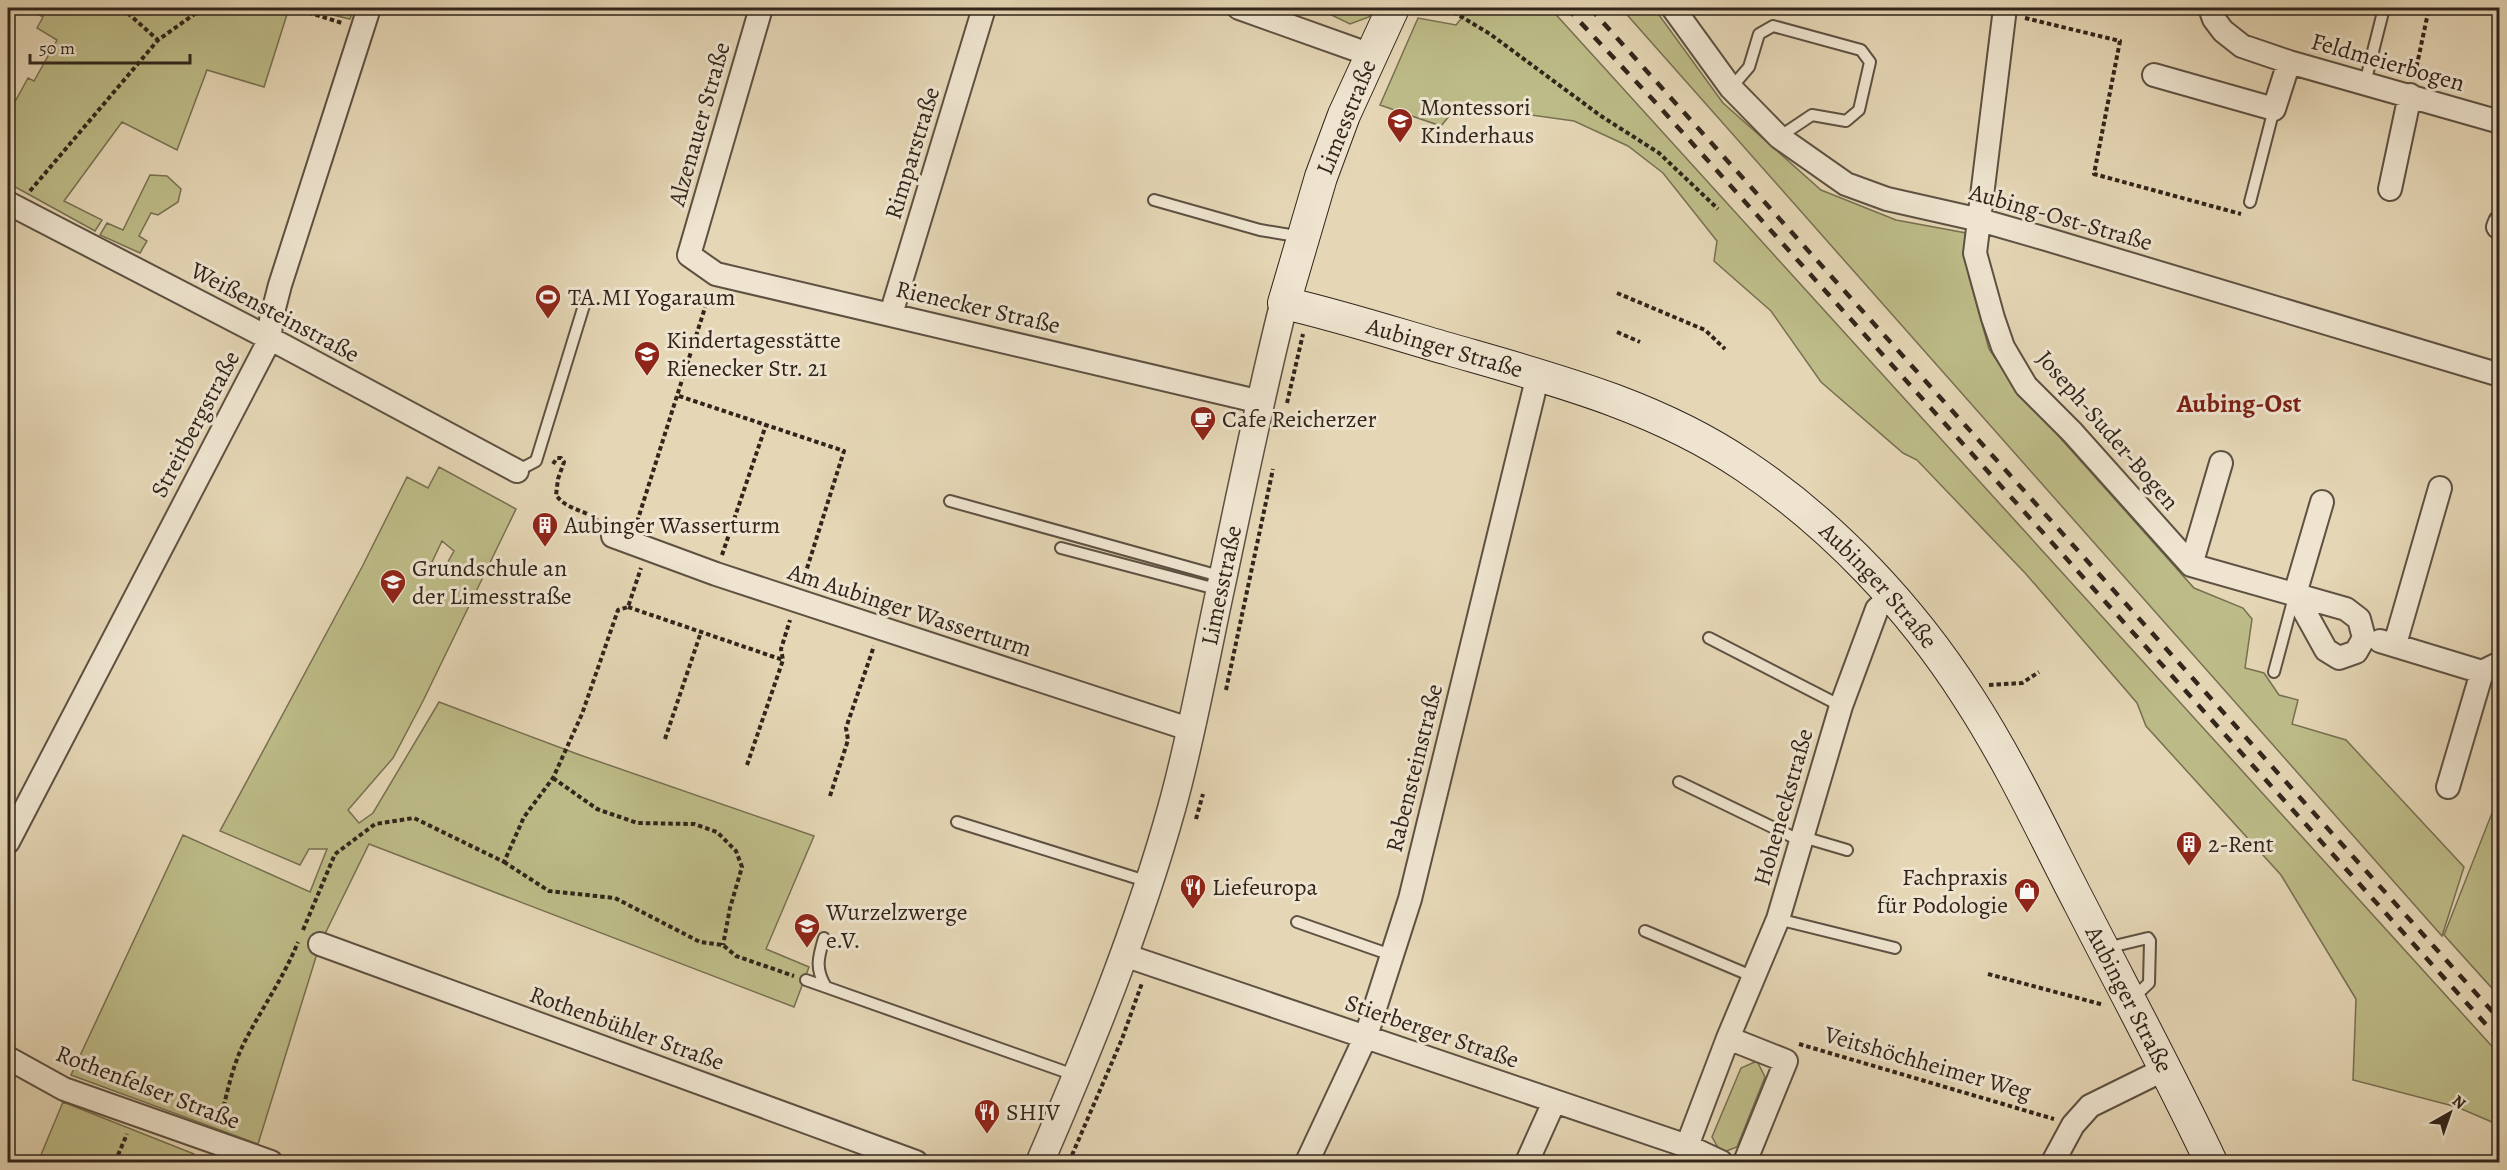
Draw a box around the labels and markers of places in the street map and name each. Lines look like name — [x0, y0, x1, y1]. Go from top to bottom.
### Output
place label: Montessori Kinderhaus — [1420, 91, 1534, 151]
school or university icon: Montessori Kinderhaus — [1385, 106, 1415, 144]
place label: TA.MI Yogaraum — [568, 281, 736, 313]
sports icon: TA.MI Yogaraum — [533, 282, 563, 320]
place label: Kindertagesstätte Rienecker Str. 21 — [666, 324, 841, 384]
school or university icon: Kindertagesstätte Rienecker Str. 21 — [632, 339, 662, 377]
place label: Cafe Reicherzer — [1222, 403, 1377, 435]
cafe icon: Cafe Reicherzer — [1188, 404, 1218, 442]
place label: Aubinger Wasserturm — [563, 509, 780, 541]
building icon: Aubinger Wasserturm — [530, 510, 560, 548]
place label: Grundschule an der Limesstraße — [412, 552, 572, 612]
school or university icon: Grundschule an der Limesstraße — [378, 567, 408, 605]
place label: 2-Rent — [2208, 828, 2274, 860]
building icon: 2-Rent — [2174, 829, 2204, 867]
place label: Fachpraxis für Podologie — [1877, 861, 2008, 921]
place label: Liefeuropa — [1212, 871, 1318, 903]
restaurant icon: Liefeuropa — [1178, 872, 1208, 910]
shop icon: Fachpraxis für Podologie — [2012, 876, 2042, 914]
place label: Wurzelzwerge e.V. — [825, 896, 967, 956]
school or university icon: Wurzelzwerge e.V. — [792, 911, 822, 949]
place label: SHIV — [1006, 1096, 1060, 1128]
restaurant icon: SHIV — [972, 1097, 1002, 1135]

